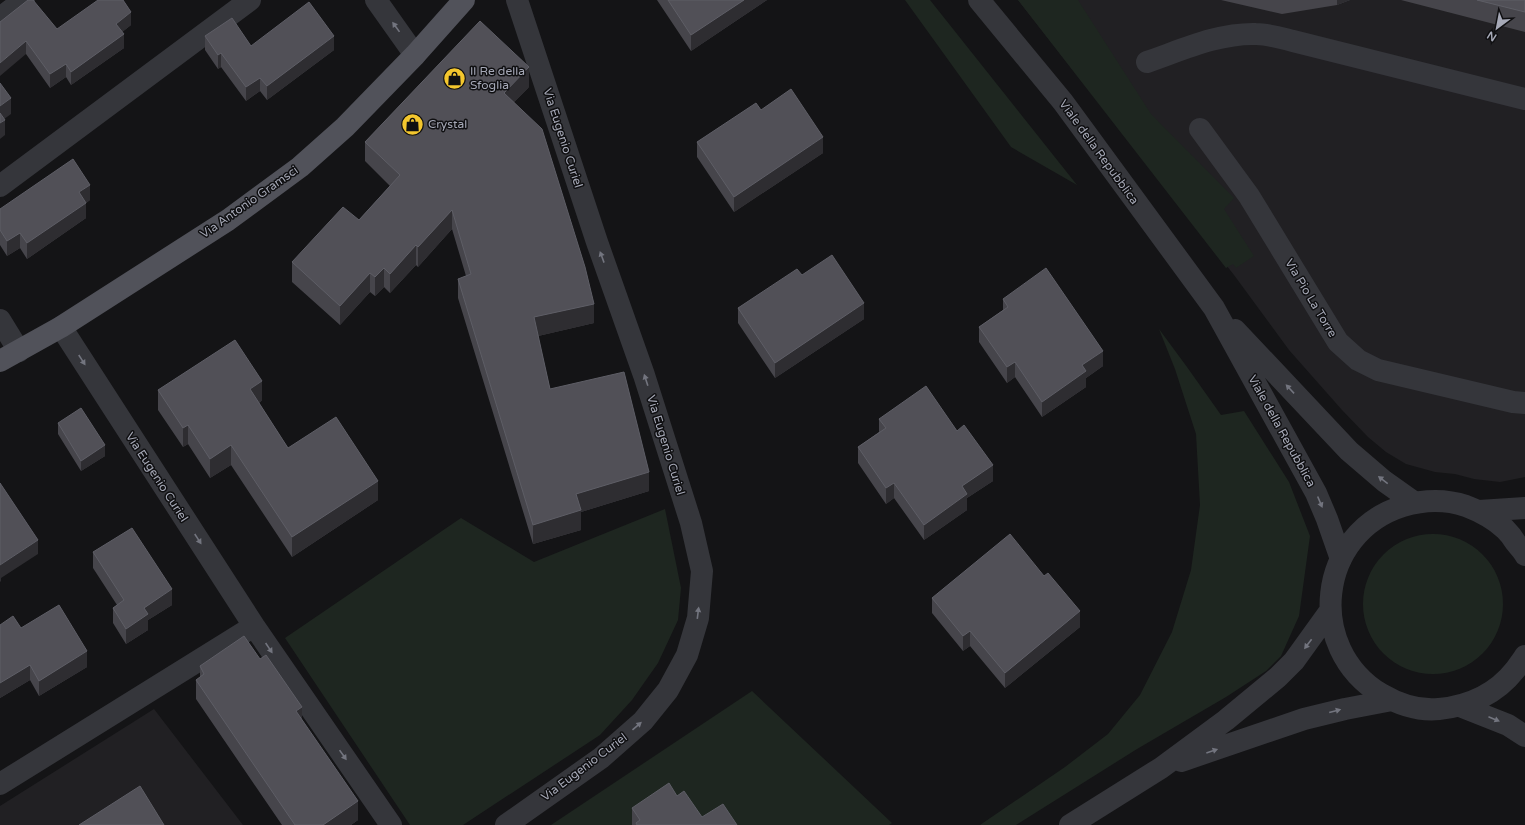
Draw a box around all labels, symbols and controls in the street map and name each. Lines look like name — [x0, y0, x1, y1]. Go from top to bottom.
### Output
north arrow — [1477, 8, 1517, 48]
one-way arrow — [392, 22, 400, 33]
text: N — [1485, 28, 1499, 44]
place label: Il Re della Sfoglia — [470, 64, 525, 92]
shop icon: Il Re della Sfoglia — [442, 65, 468, 91]
street label: Via Eugenio Curiel — [540, 86, 586, 190]
street label: Viale della Repubblica — [1056, 97, 1142, 207]
shop icon: Crystal — [400, 111, 426, 137]
place label: Crystal — [428, 117, 467, 131]
street label: Via Antonio Gramsci — [197, 163, 301, 241]
one-way arrow — [599, 251, 605, 263]
street label: Via Pio La Torre — [1282, 256, 1340, 340]
one-way arrow — [78, 354, 85, 365]
one-way arrow — [643, 373, 649, 385]
street label: Viale della Repubblica — [1245, 373, 1319, 489]
one-way arrow — [1285, 384, 1295, 394]
street label: Via Eugenio Curiel — [644, 393, 688, 497]
street label: Via Eugenio Curiel — [123, 430, 191, 524]
one-way arrow — [1377, 476, 1388, 484]
one-way arrow — [1317, 496, 1323, 508]
one-way arrow — [194, 534, 202, 544]
one-way arrow — [695, 607, 701, 619]
one-way arrow — [1304, 638, 1312, 649]
one-way arrow — [265, 643, 273, 653]
one-way arrow — [1330, 708, 1342, 714]
one-way arrow — [1488, 716, 1499, 722]
one-way arrow — [632, 721, 643, 730]
street label: Via Eugenio Curiel — [538, 730, 630, 804]
one-way arrow — [1206, 747, 1218, 753]
one-way arrow — [339, 750, 347, 760]

